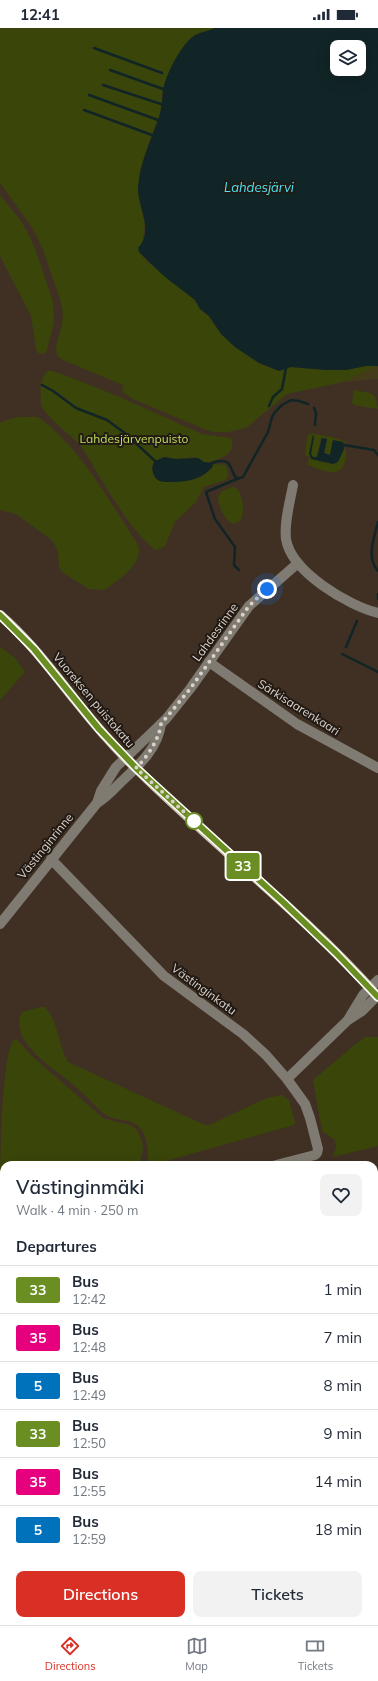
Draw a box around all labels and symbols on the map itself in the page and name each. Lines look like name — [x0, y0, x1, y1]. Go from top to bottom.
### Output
water label: Lahdesjärvi — [224, 179, 295, 195]
park label: Lahdesjärvenpuisto — [80, 431, 189, 446]
your location — [257, 579, 277, 599]
street label: Lahdesrinne — [189, 600, 241, 664]
street label: Vuoreksen puistokatu — [50, 649, 138, 751]
street label: Särkisaarenkaari — [255, 676, 343, 738]
street label: Västinginrinne — [14, 810, 76, 882]
unlabelled marker — [185, 812, 203, 830]
line badge: 33 — [225, 853, 261, 879]
street label: Västinginkatu — [168, 960, 240, 1018]

